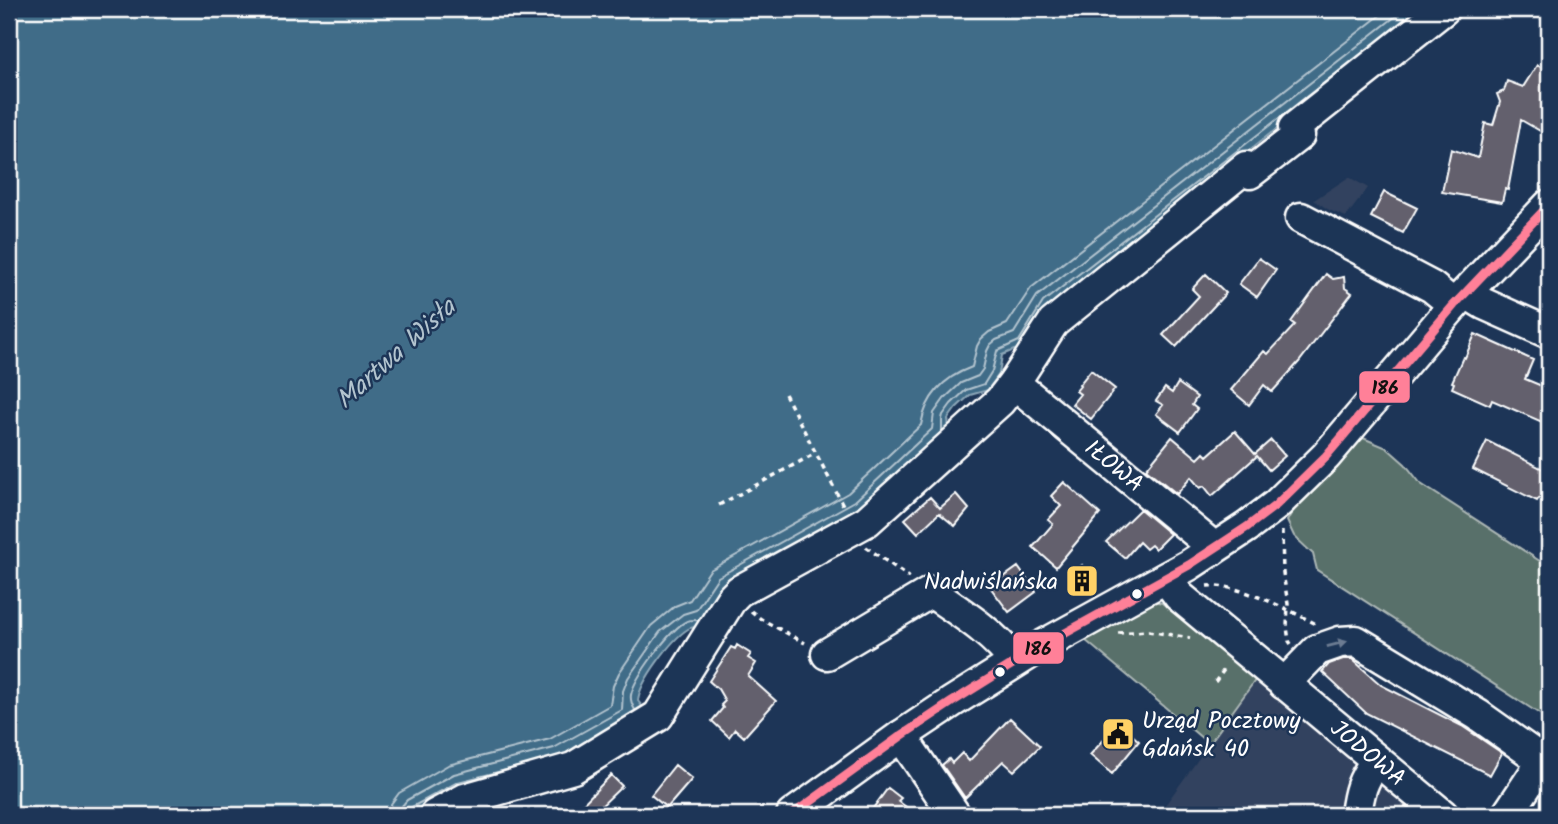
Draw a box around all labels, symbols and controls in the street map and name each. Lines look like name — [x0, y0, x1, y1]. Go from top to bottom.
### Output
water label: Martwa Wisła — [326, 287, 468, 421]
line badge: 186 — [1358, 370, 1411, 404]
text: 186 — [1371, 374, 1399, 404]
street label: IŁOWA — [1075, 430, 1152, 503]
building icon: Nadwiślańska — [1063, 562, 1101, 600]
place label: Nadwiślańska — [924, 563, 1058, 602]
unlabelled marker — [1130, 587, 1144, 601]
line badge: 186 — [1012, 631, 1065, 665]
text: 186 — [1024, 635, 1052, 665]
one-way arrow — [1327, 638, 1349, 649]
unlabelled marker — [993, 665, 1007, 679]
place label: Urząd Pocztowy Gdańsk 40 — [1142, 702, 1301, 769]
street label: JODOWA — [1320, 710, 1414, 798]
public building icon: Urząd Pocztowy Gdańsk 40 — [1099, 715, 1137, 753]

